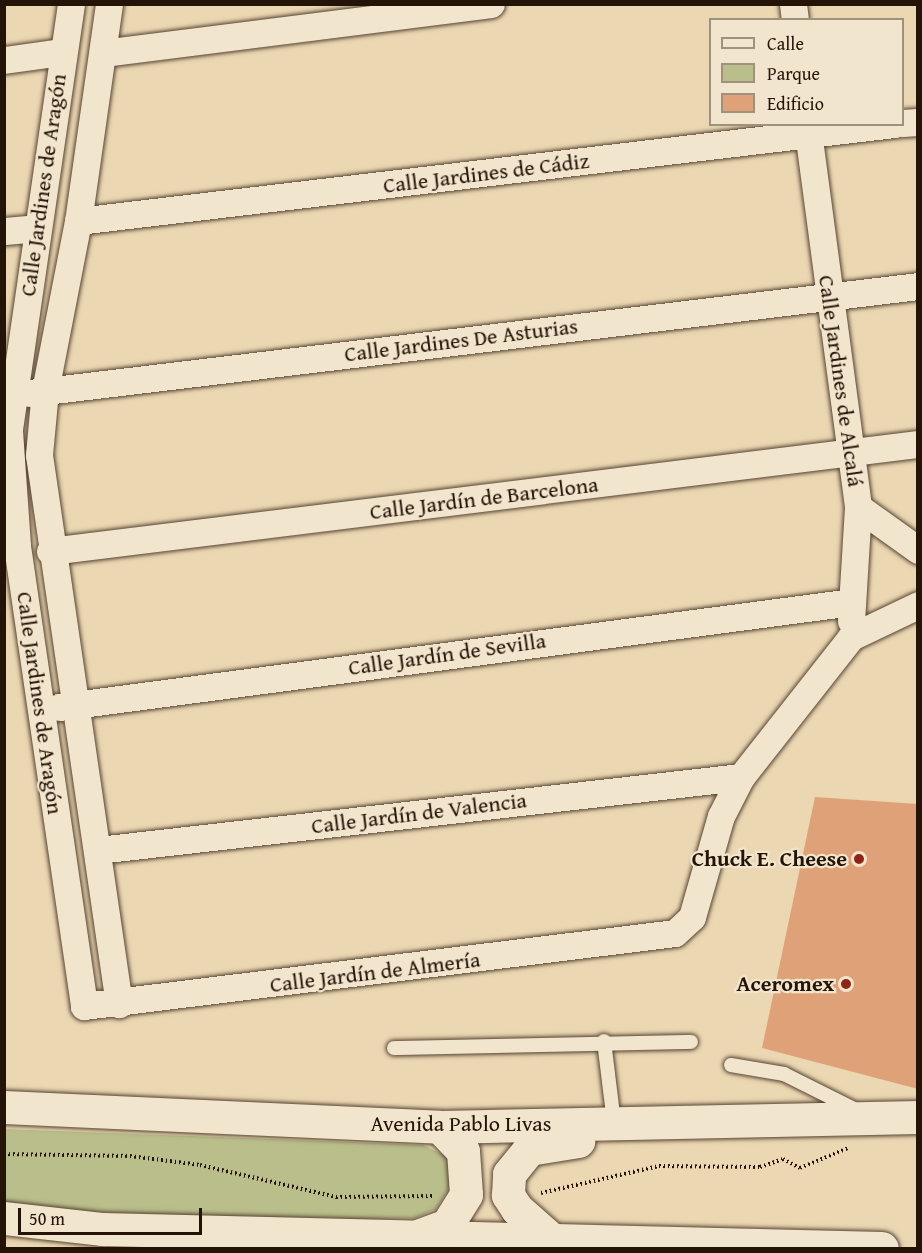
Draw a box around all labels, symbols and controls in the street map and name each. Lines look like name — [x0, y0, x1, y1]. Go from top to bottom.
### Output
legend — [709, 18, 904, 126]
text: Calle — [767, 30, 804, 57]
text: Parque — [767, 60, 820, 87]
street label: Calle Jardines de Aragón — [14, 72, 72, 298]
text: Edificio — [767, 90, 824, 117]
street label: Calle Jardines de Cádiz — [382, 147, 590, 199]
street label: Calle Jardines de Alcalá — [813, 274, 869, 488]
street label: Calle Jardines De Asturias — [343, 313, 579, 367]
street label: Calle Jardín de Barcelona — [368, 471, 600, 525]
street label: Calle Jardines de Aragón — [11, 590, 69, 816]
street label: Calle Jardín de Sevilla — [347, 627, 547, 681]
street label: Calle Jardín de Valencia — [310, 787, 528, 839]
place label: Chuck E. Cheese — [692, 846, 847, 872]
marker: Chuck E. Cheese — [852, 852, 866, 866]
street label: Calle Jardín de Almería — [268, 946, 482, 998]
place label: Aceromex — [737, 971, 834, 997]
marker: Aceromex — [839, 977, 853, 991]
street label: Avenida Pablo Livas — [371, 1111, 551, 1137]
scale bar — [21, 1196, 206, 1234]
text: 50 m — [29, 1205, 65, 1232]

